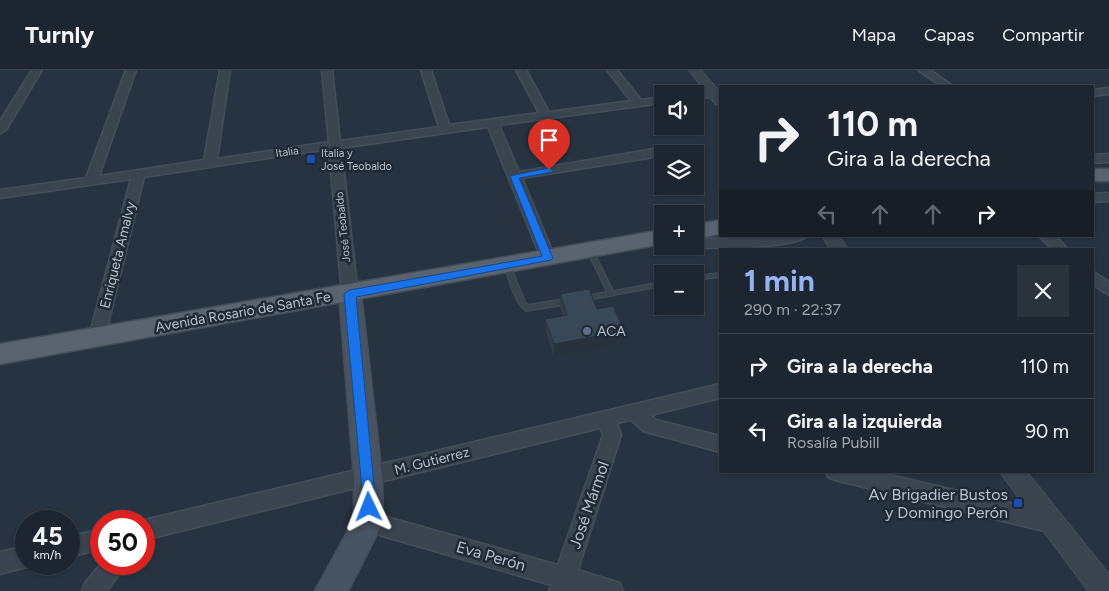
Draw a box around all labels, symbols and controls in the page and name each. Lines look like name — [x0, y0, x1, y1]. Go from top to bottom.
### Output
text: Turnly — [25, 20, 94, 49]
text: Mapa — [852, 24, 896, 46]
text: Capas — [924, 24, 974, 46]
text: Compartir — [1002, 24, 1084, 46]
map controls — [654, 85, 704, 315]
button: sound — [654, 85, 704, 135]
text: 110 m — [827, 103, 918, 145]
icon: right — [744, 105, 809, 170]
pin — [528, 119, 570, 170]
icon: arrive — [535, 126, 563, 154]
street label: Italia — [275, 144, 299, 160]
button: layers — [654, 145, 704, 195]
text: Gira a la derecha — [827, 145, 991, 172]
place label: Italia y José Teobaldo — [321, 147, 392, 173]
marker: Italia y José Teobaldo — [305, 153, 317, 165]
street label: José Teobaldo — [333, 191, 353, 263]
street label: Enriqueta Amalvy — [96, 199, 140, 310]
icon: left — [813, 200, 841, 228]
icon: ahead — [866, 200, 894, 228]
icon: ahead — [919, 200, 947, 228]
icon: right — [972, 200, 1000, 228]
button: + — [654, 205, 704, 255]
text: 1 min — [744, 262, 815, 299]
button: − — [654, 265, 704, 315]
button: close — [1017, 265, 1069, 317]
street label: Avenida Rosario de Santa Fe — [154, 288, 332, 336]
text: 290 m · 22:37 — [744, 300, 841, 319]
place label: ACA — [597, 323, 626, 340]
marker: ACA — [581, 325, 593, 337]
icon: right — [744, 352, 772, 380]
text: Gira a la derecha — [787, 355, 933, 378]
text: 110 m — [1020, 355, 1069, 378]
text: Gira a la izquierda — [787, 410, 942, 433]
icon: left — [744, 417, 772, 445]
text: 90 m — [1025, 420, 1069, 443]
text: Rosalía Pubill — [787, 433, 880, 452]
street label: M. Gutierrez — [393, 443, 471, 479]
street label: José Mármol — [565, 459, 613, 551]
position arrow — [342, 480, 394, 532]
place label: Av Brigadier Bustos y Domingo Perón — [869, 485, 1008, 522]
marker: Av Brigadier Bustos y Domingo Perón — [1012, 497, 1024, 509]
speed limit sign: 50 — [90, 510, 155, 575]
text: 45 — [32, 521, 63, 551]
street label: Eva Perón — [454, 537, 528, 575]
text: km/h — [34, 548, 61, 562]

